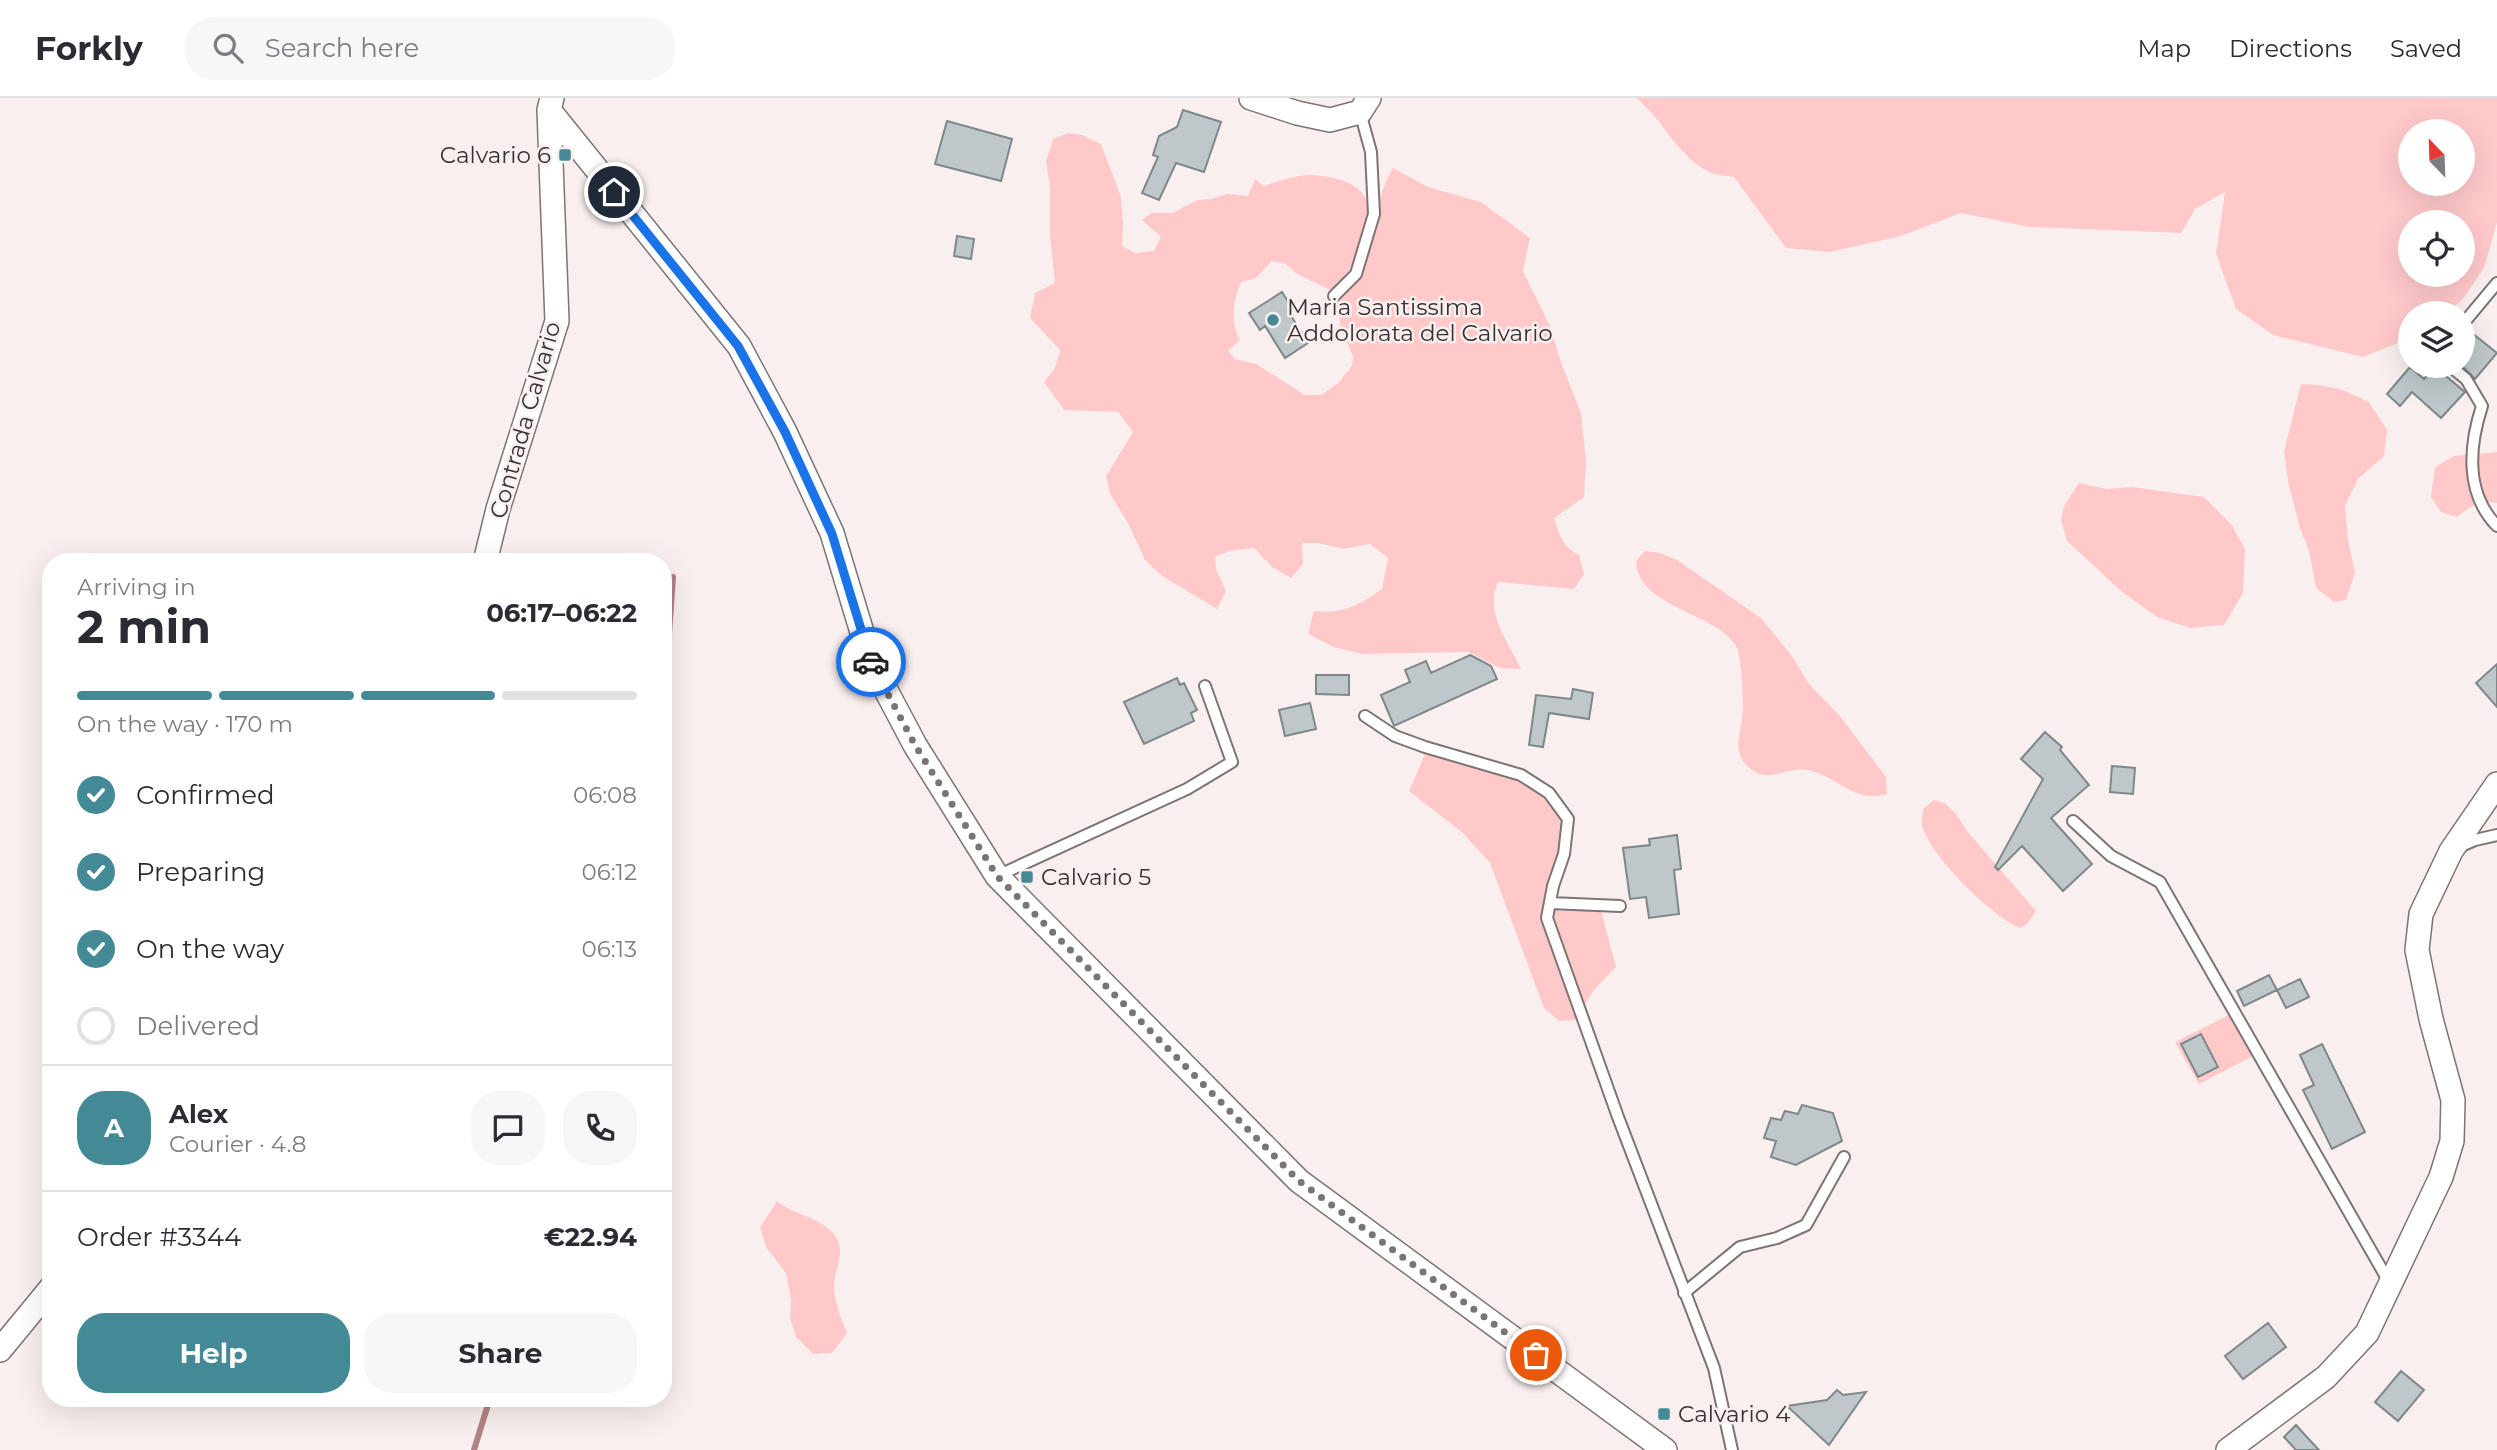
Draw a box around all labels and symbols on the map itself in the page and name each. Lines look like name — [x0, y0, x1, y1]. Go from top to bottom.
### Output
north arrow — [2398, 119, 2474, 196]
place label: Calvario 6 — [440, 141, 551, 169]
marker: Calvario 6 — [557, 147, 573, 163]
pin — [584, 162, 644, 222]
place label: Maria Santissima Addolorata del Calvario — [1287, 293, 1553, 347]
marker: Maria Santissima Addolorata del Calvario — [1265, 312, 1281, 328]
street label: Contrada Calvario — [484, 318, 566, 522]
courier — [836, 627, 906, 697]
place label: Calvario 5 — [1041, 863, 1151, 891]
marker: Calvario 5 — [1019, 869, 1035, 885]
pin — [1506, 1325, 1566, 1385]
place label: Calvario 4 — [1678, 1400, 1790, 1428]
marker: Calvario 4 — [1656, 1406, 1672, 1422]

